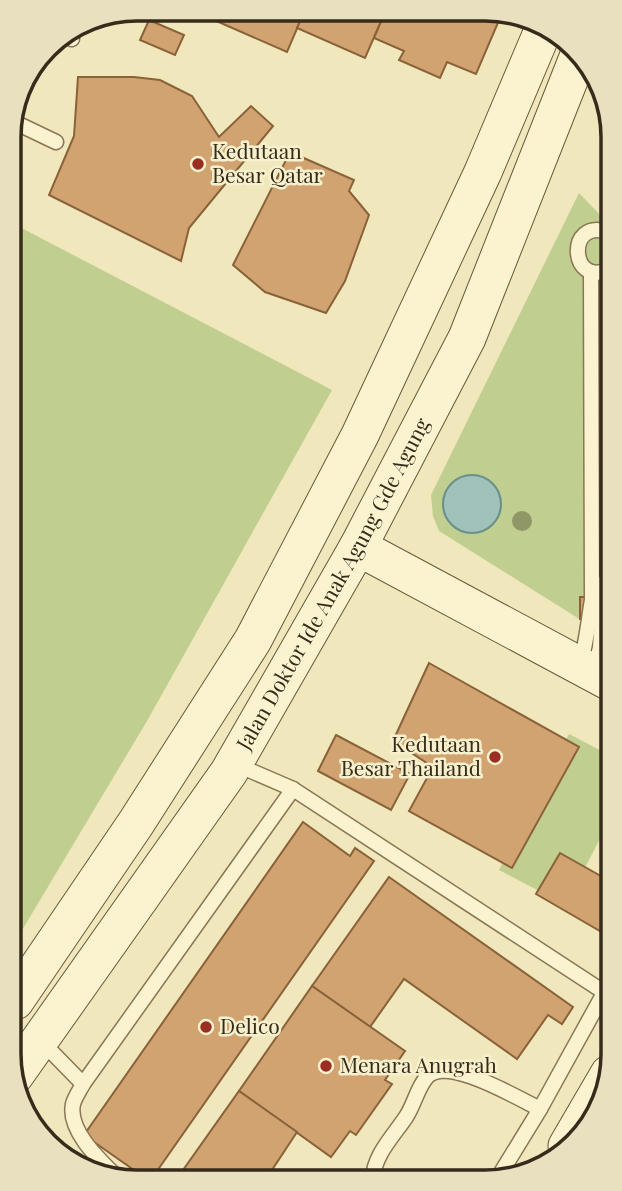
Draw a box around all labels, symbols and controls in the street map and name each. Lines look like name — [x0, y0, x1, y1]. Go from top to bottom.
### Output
place label: Kedutaan Besar Qatar — [212, 136, 324, 188]
marker: Kedutaan Besar Qatar — [190, 156, 206, 172]
street label: Jalan Doktor Ide Anak Agung Gde Agung — [228, 412, 435, 755]
place label: Kedutaan Besar Thailand — [341, 729, 481, 781]
marker: Kedutaan Besar Thailand — [487, 749, 503, 765]
place label: Delico — [220, 1011, 280, 1039]
marker: Delico — [198, 1019, 214, 1035]
place label: Menara Anugrah — [340, 1050, 497, 1078]
marker: Menara Anugrah — [318, 1058, 334, 1074]

